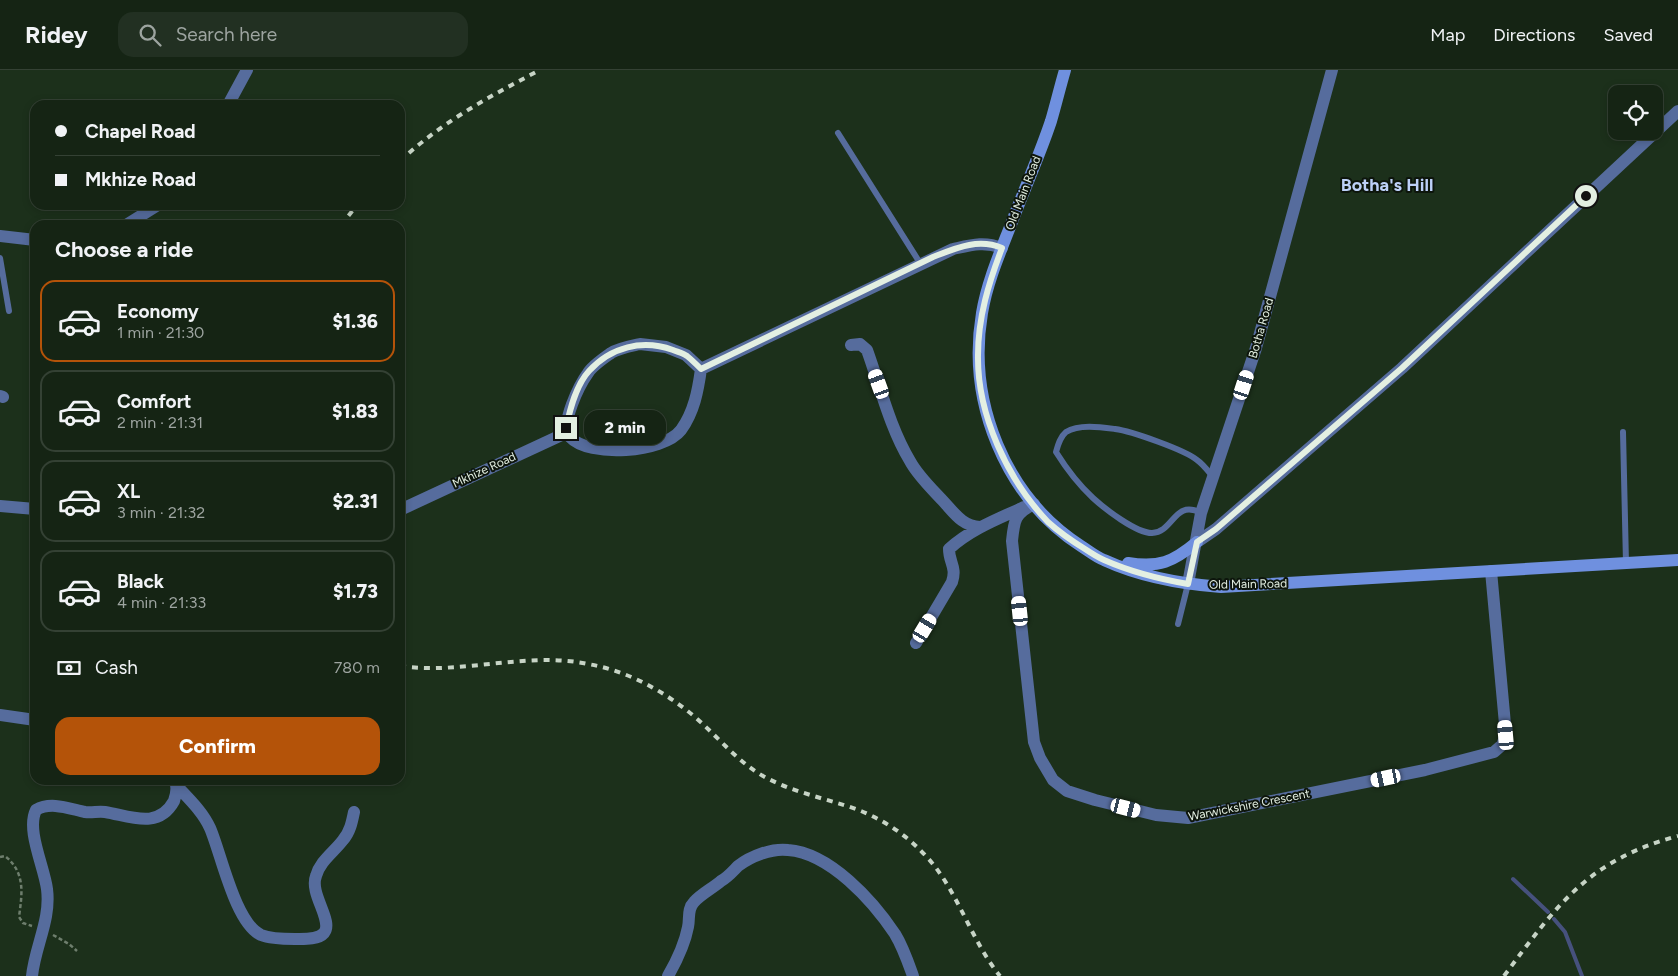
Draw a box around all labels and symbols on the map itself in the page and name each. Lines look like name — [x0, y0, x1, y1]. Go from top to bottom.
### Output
street label: Old Main Road — [1002, 154, 1044, 232]
district label: Botha's Hill — [1341, 174, 1433, 196]
route start — [1575, 185, 1597, 207]
street label: Botha Road — [1246, 296, 1276, 360]
car — [866, 367, 891, 401]
car — [1232, 368, 1255, 402]
callout: 2 min — [584, 410, 666, 446]
route end — [555, 417, 577, 439]
street label: Mkhize Road — [450, 449, 518, 491]
street label: Old Main Road — [1209, 576, 1287, 592]
car — [1010, 595, 1029, 627]
car — [910, 611, 939, 645]
car — [1497, 719, 1514, 751]
car — [1369, 768, 1402, 788]
street label: Warwickshire Crescent — [1187, 786, 1311, 824]
car — [1109, 797, 1142, 819]

